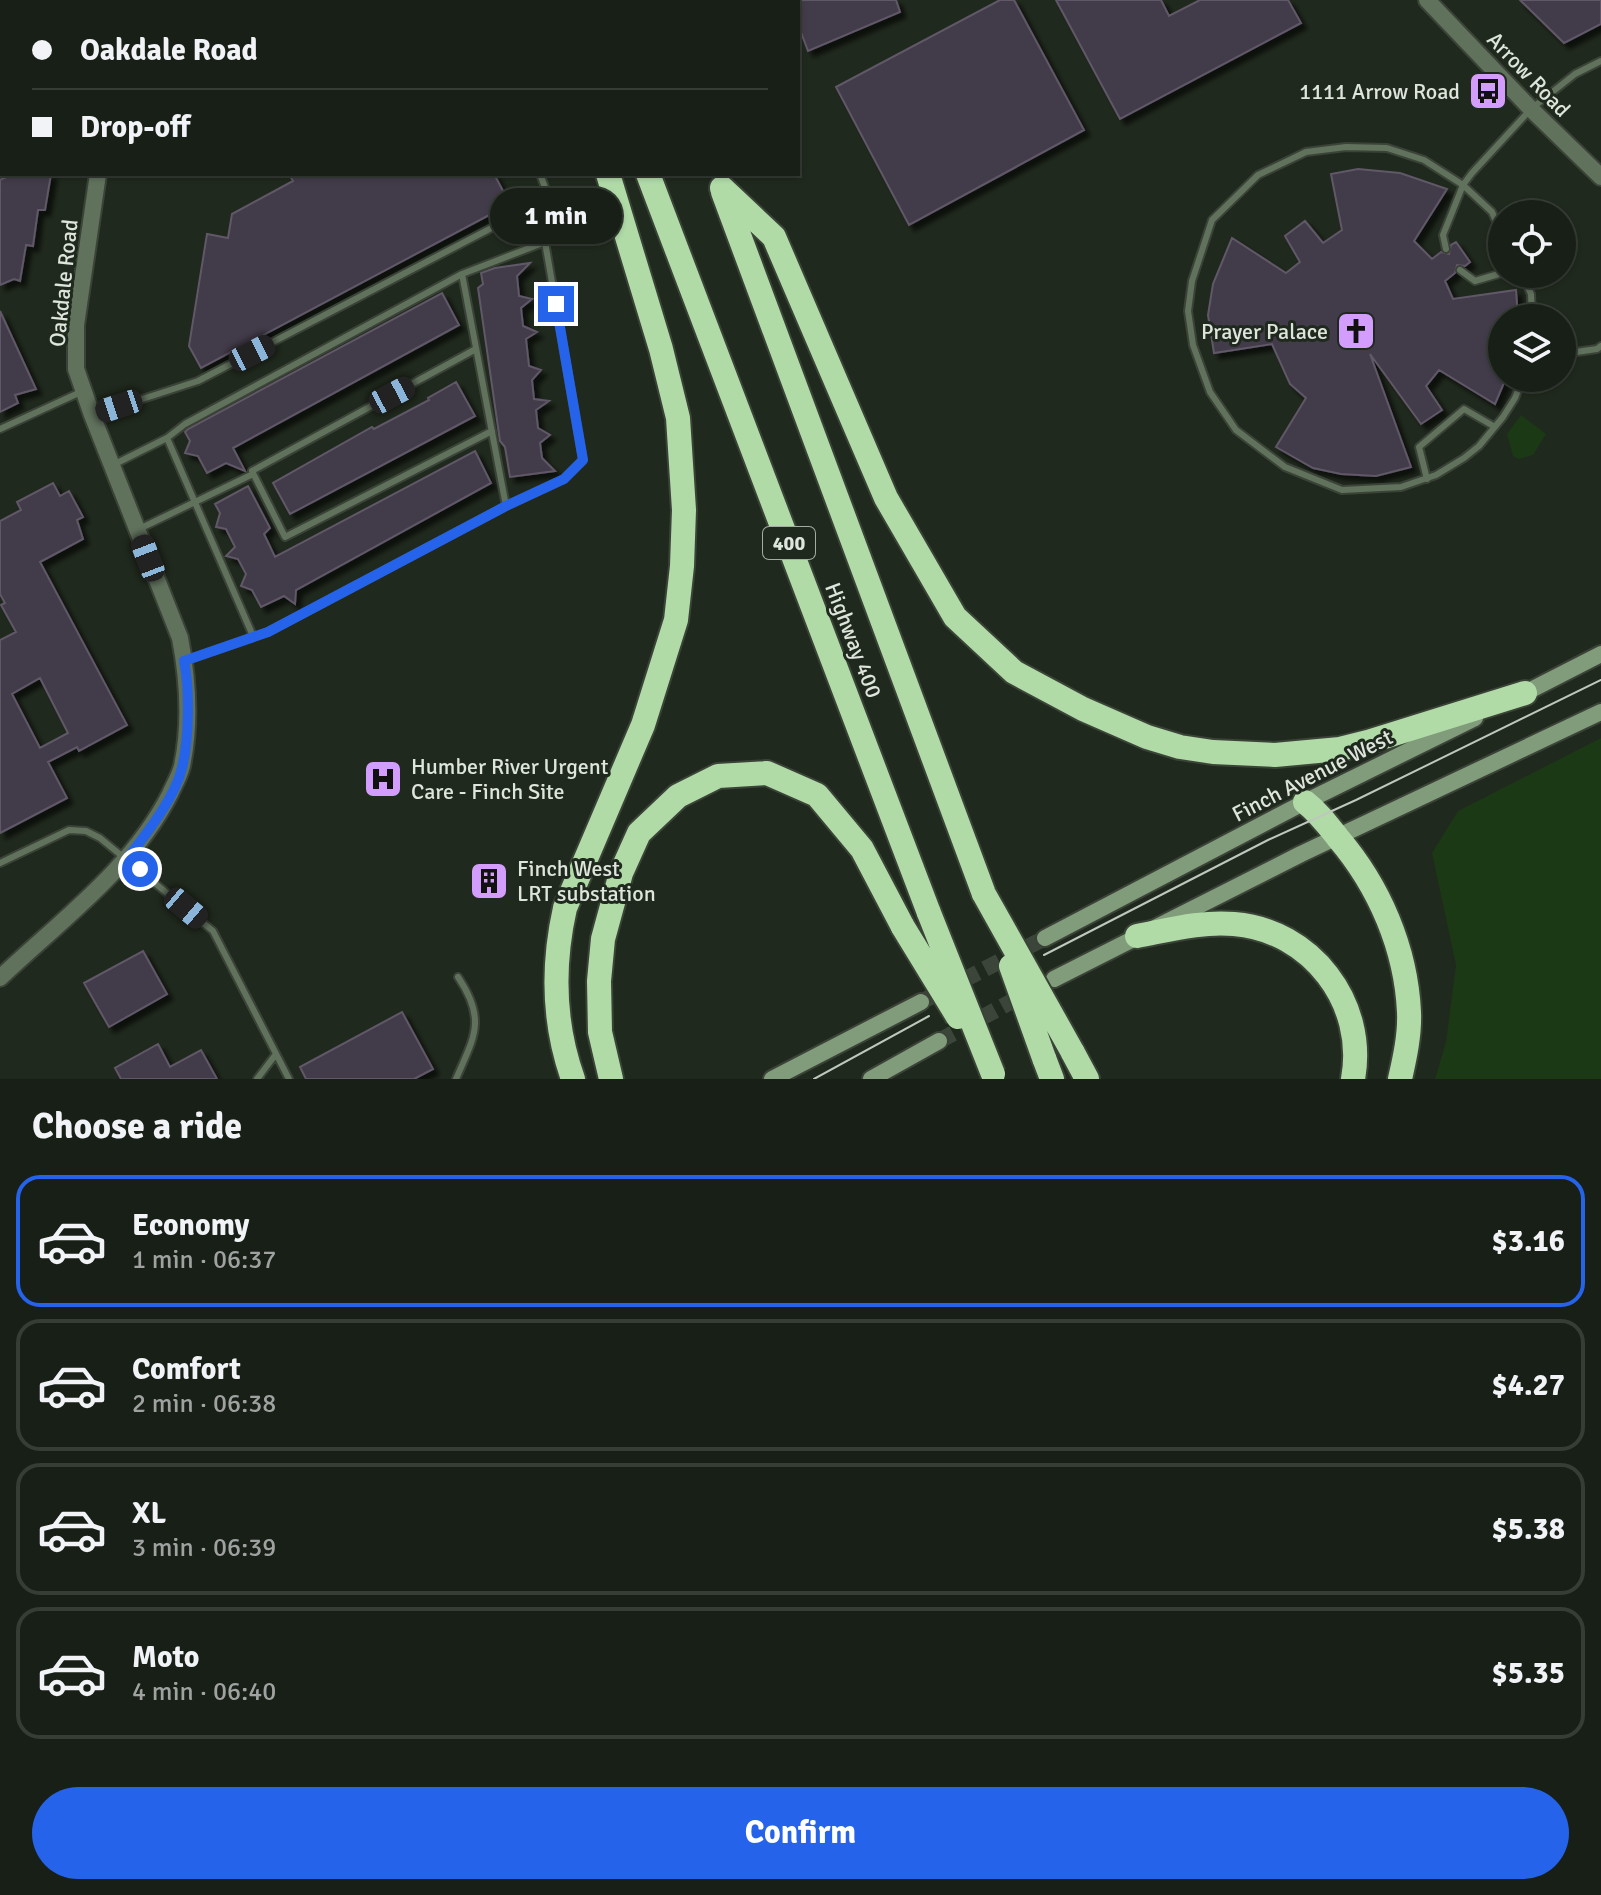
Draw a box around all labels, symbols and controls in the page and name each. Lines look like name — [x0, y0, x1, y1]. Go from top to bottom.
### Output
street label: Arrow Road — [1481, 26, 1576, 123]
text: Oakdale Road — [80, 32, 258, 69]
bus stop icon: 1111 Arrow Road — [1467, 70, 1509, 112]
place label: 1111 Arrow Road — [1299, 78, 1460, 105]
text: Drop-off — [80, 109, 190, 146]
callout: 1 min — [490, 188, 622, 244]
text: 1 min — [525, 200, 587, 232]
map controls — [1488, 200, 1576, 392]
button: locate — [1488, 200, 1576, 288]
street label: Oakdale Road — [43, 218, 84, 348]
route end — [538, 286, 574, 322]
button: layers — [1488, 304, 1576, 392]
church icon: Prayer Palace — [1335, 310, 1377, 352]
place label: Prayer Palace — [1201, 318, 1328, 345]
car — [225, 331, 279, 375]
car — [365, 373, 419, 417]
car — [92, 387, 146, 425]
road number: 400 — [763, 527, 815, 559]
car — [128, 531, 168, 585]
street label: Highway 400 — [819, 579, 888, 702]
street label: Finch Avenue West — [1227, 723, 1397, 828]
place label: Humber River Urgent Care - Finch Site — [411, 753, 609, 805]
hospital icon: Humber River Urgent Care - Finch Site — [362, 758, 404, 800]
route start — [122, 851, 158, 887]
place label: Finch West LRT substation — [517, 855, 656, 907]
building icon: Finch West LRT substation — [468, 860, 510, 902]
car — [160, 883, 212, 933]
text: Choose a ride — [32, 1104, 242, 1149]
icon: car — [36, 1205, 108, 1277]
text: Economy — [132, 1207, 249, 1244]
text: $3.16 — [1492, 1223, 1565, 1260]
text: 1 min · 06:37 — [132, 1244, 276, 1276]
icon: car — [36, 1349, 108, 1421]
text: Comfort — [132, 1351, 241, 1388]
text: $4.27 — [1492, 1367, 1565, 1404]
text: 2 min · 06:38 — [132, 1388, 276, 1420]
icon: car — [36, 1493, 108, 1565]
text: XL — [132, 1495, 166, 1532]
text: $5.38 — [1492, 1511, 1565, 1548]
text: 3 min · 06:39 — [132, 1532, 276, 1564]
icon: car — [36, 1637, 108, 1709]
text: Moto — [132, 1639, 199, 1676]
text: $5.35 — [1492, 1655, 1565, 1692]
text: 4 min · 06:40 — [132, 1676, 276, 1708]
button: Confirm — [32, 1787, 1569, 1879]

